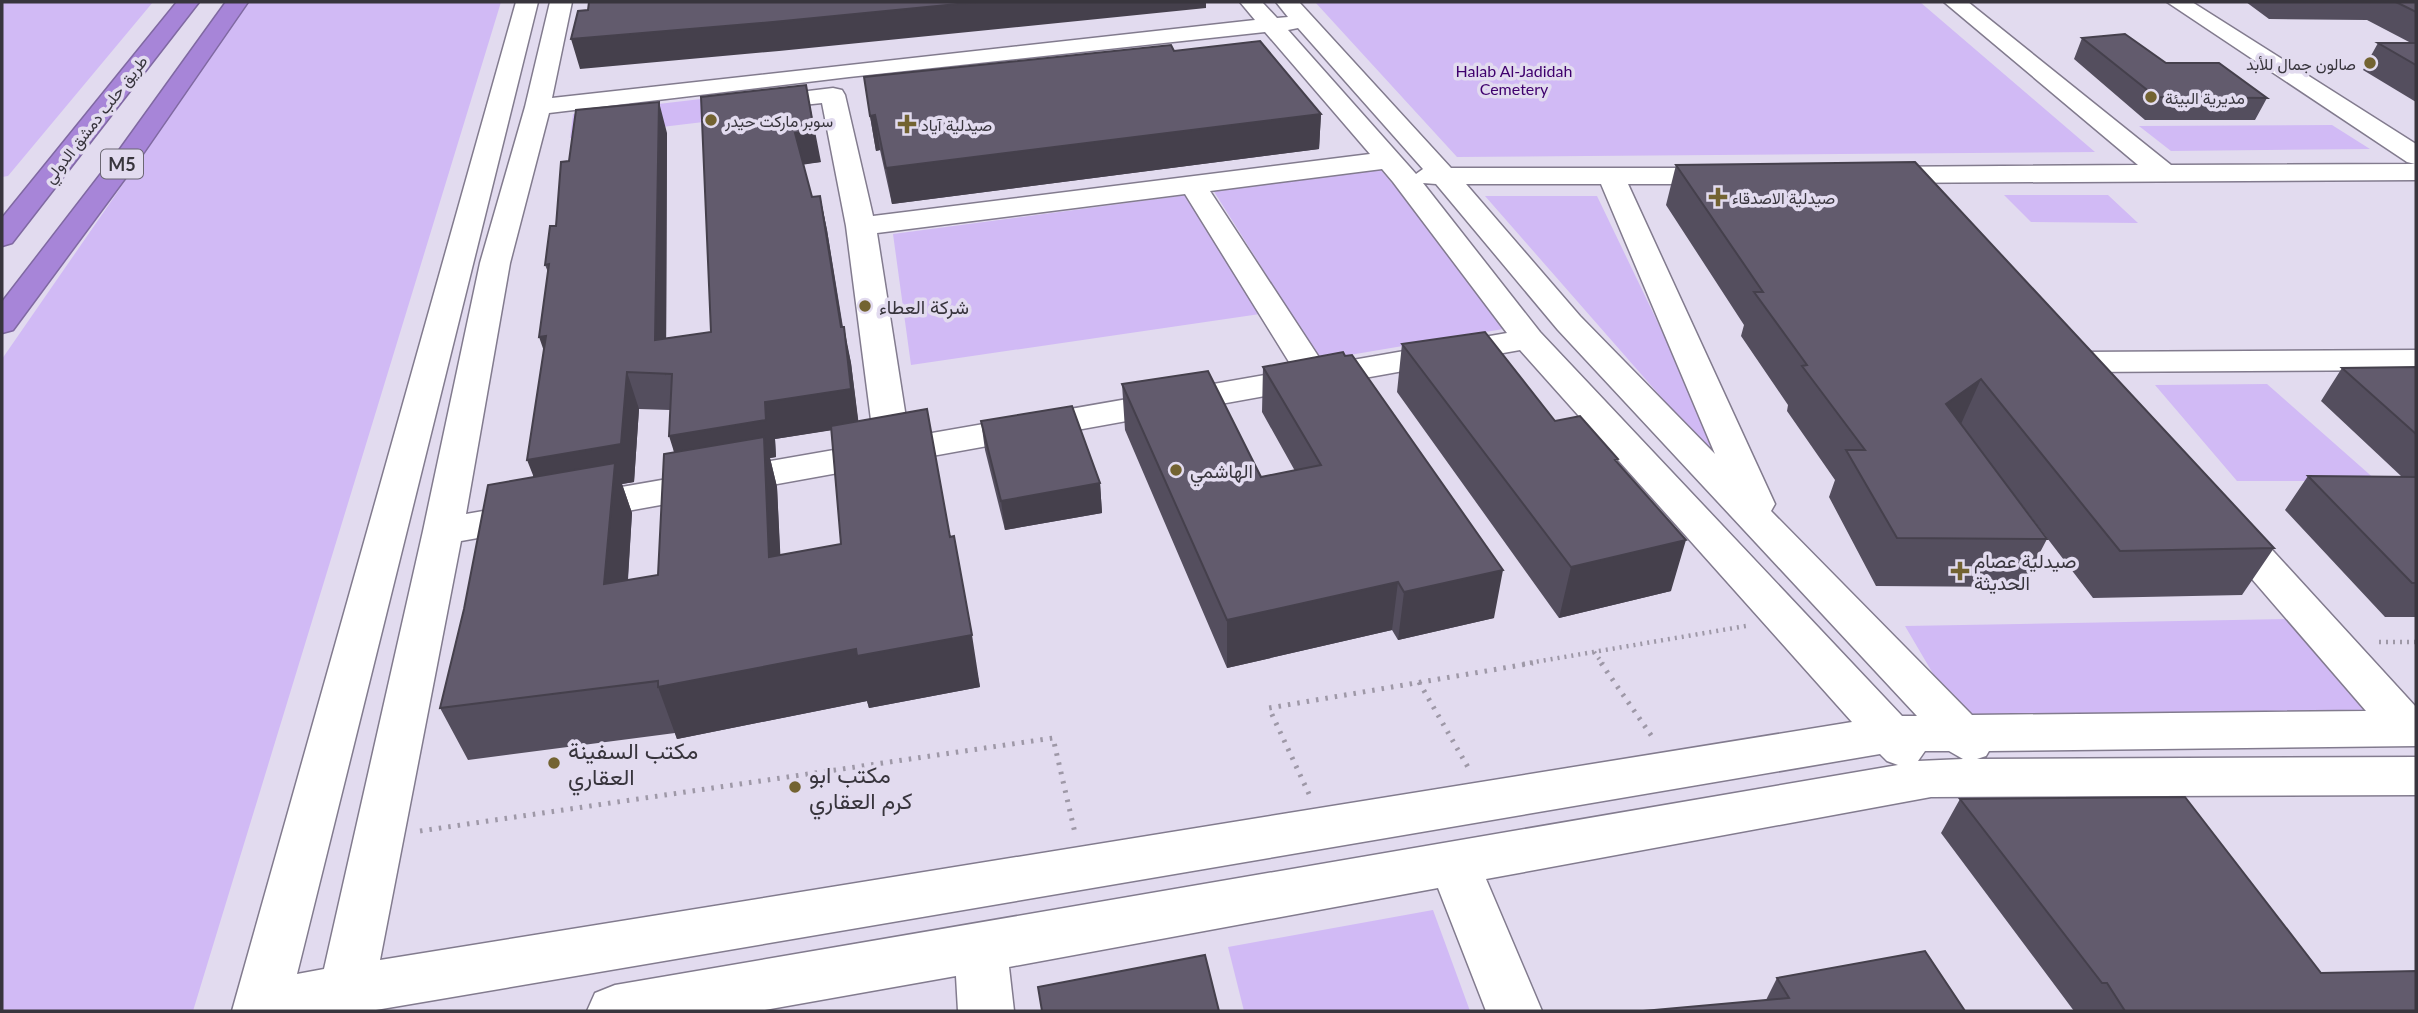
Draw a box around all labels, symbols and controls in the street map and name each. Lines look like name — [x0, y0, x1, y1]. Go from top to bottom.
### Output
street label: طريق حلب دمشق الدولي — [39, 51, 155, 190]
place label: صالون جمال للأبد — [2246, 54, 2356, 75]
marker: صالون جمال للأبد — [2362, 55, 2378, 71]
park label: Halab Al-Jadidah Cemetery — [1456, 61, 1572, 98]
place label: مديرية البيئة — [2165, 88, 2245, 109]
marker: مديرية البيئة — [2143, 89, 2159, 105]
place label: سوبر ماركت حيدر — [724, 111, 833, 132]
marker: سوبر ماركت حيدر — [703, 112, 719, 128]
place label: صيدلية آياد — [921, 115, 992, 135]
marker: صيدلية آياد — [899, 116, 915, 132]
road number: M5 — [101, 149, 143, 178]
place label: صيدلية الاصدقاء — [1732, 188, 1835, 208]
marker: صيدلية الاصدقاء — [1710, 189, 1726, 205]
place label: شركة العطاء — [879, 295, 969, 319]
marker: شركة العطاء — [857, 298, 873, 314]
place label: الهاشمي — [1190, 459, 1253, 487]
marker: الهاشمي — [1168, 462, 1184, 478]
place label: صيدلية عصام الحديثة — [1974, 549, 2077, 595]
marker: صيدلية عصام الحديثة — [1952, 563, 1968, 579]
place label: مكتب السفينة العقاري — [568, 736, 698, 796]
marker: مكتب السفينة العقاري — [546, 755, 562, 771]
place label: مكتب ابو كرم العقاري — [809, 760, 913, 820]
marker: مكتب ابو كرم العقاري — [787, 779, 803, 795]

